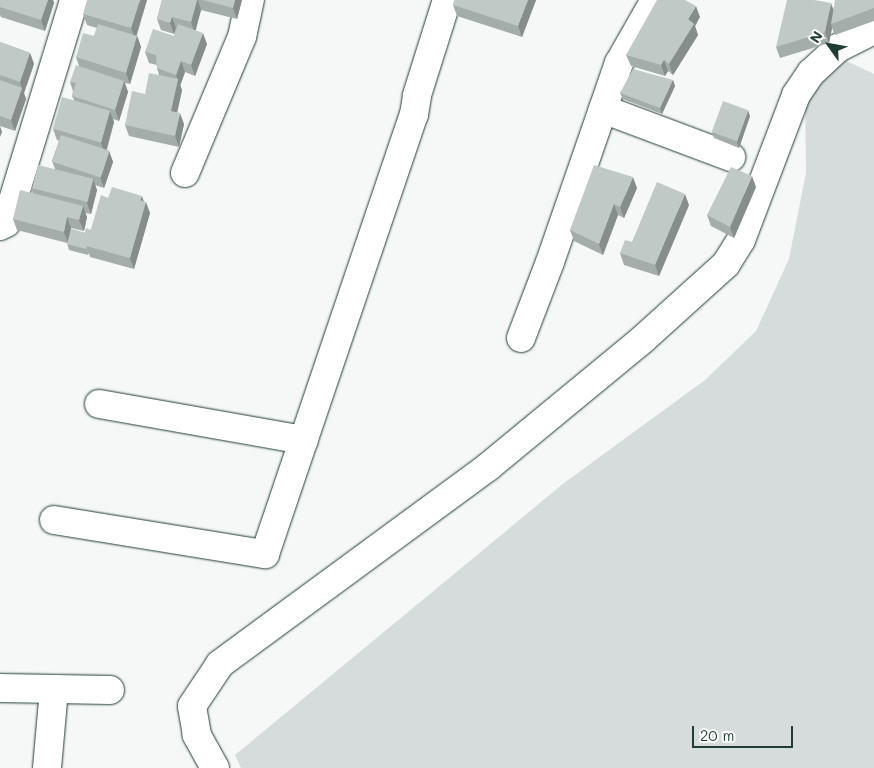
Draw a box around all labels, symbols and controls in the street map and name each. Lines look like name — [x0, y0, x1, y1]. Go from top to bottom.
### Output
north arrow — [804, 20, 854, 70]
text: N — [805, 27, 827, 46]
scale bar — [694, 716, 795, 748]
text: 20 m — [700, 725, 734, 745]

